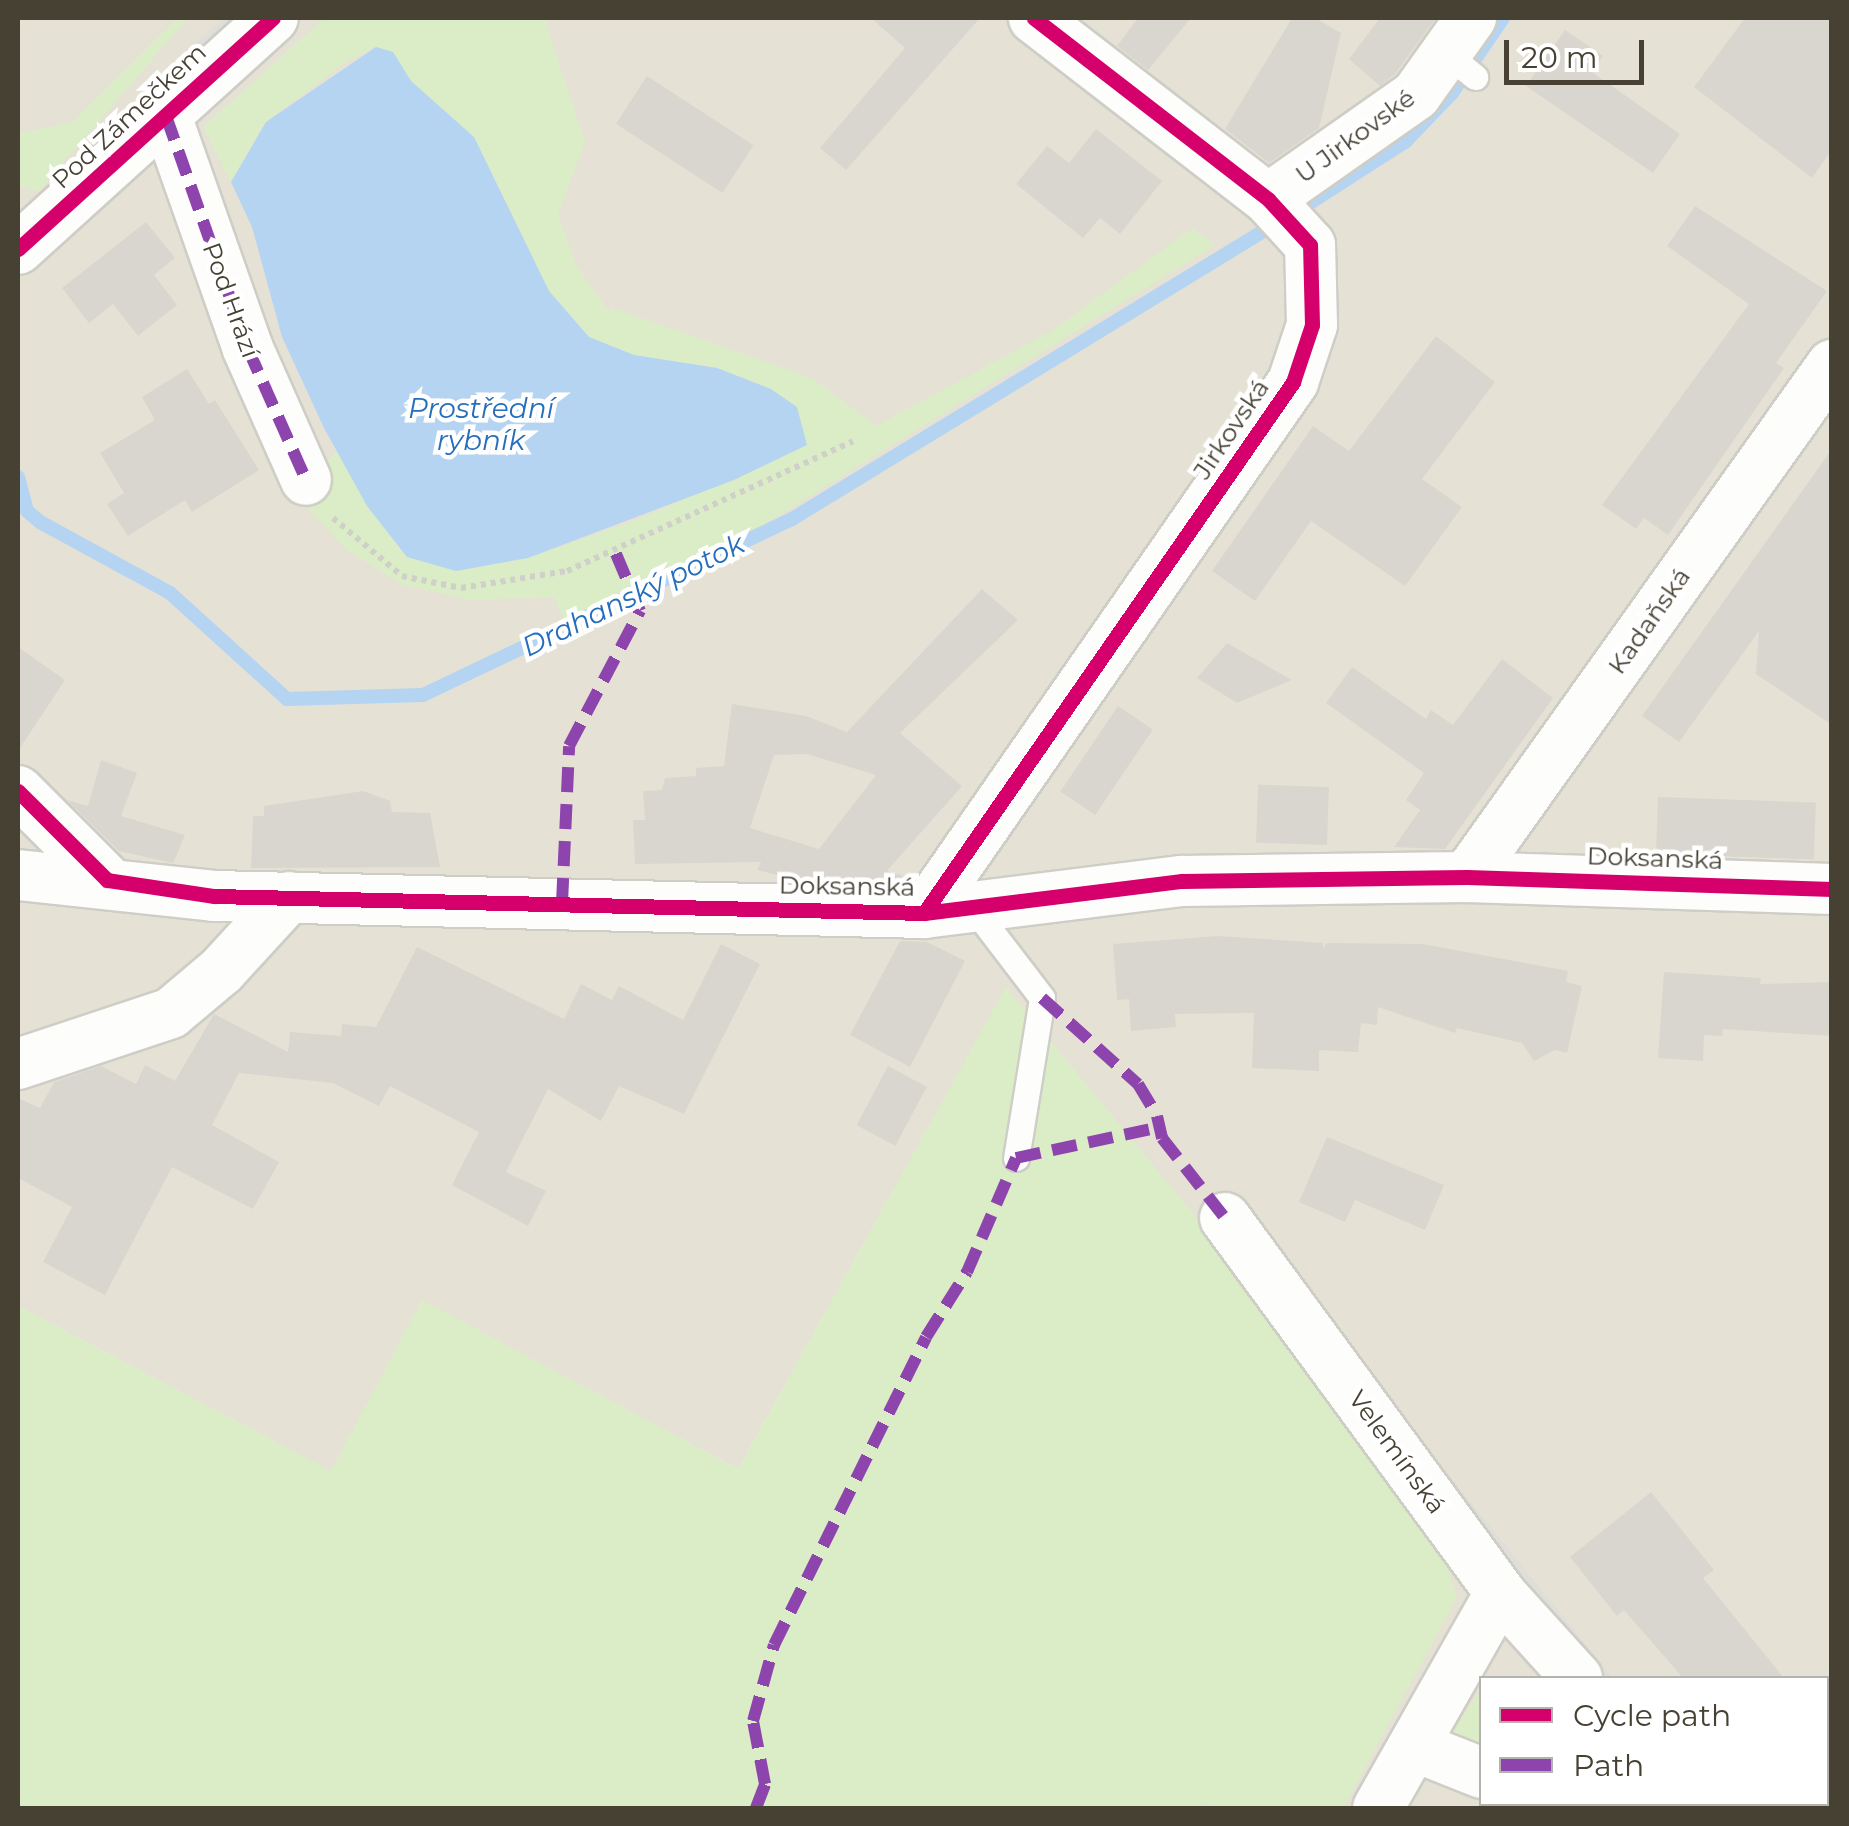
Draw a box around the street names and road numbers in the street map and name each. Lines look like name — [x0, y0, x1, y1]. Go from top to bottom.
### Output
street label: Pod Zámečkem — [46, 37, 212, 195]
street label: U Jirkovské — [1289, 83, 1421, 189]
street label: Pod Hrází — [196, 238, 266, 362]
street label: Jirkovská — [1187, 373, 1275, 485]
street label: Kadaňská — [1602, 562, 1696, 680]
street label: Doksanská — [1586, 841, 1724, 875]
street label: Doksanská — [779, 870, 915, 902]
street label: Velemínská — [1342, 1385, 1452, 1519]

